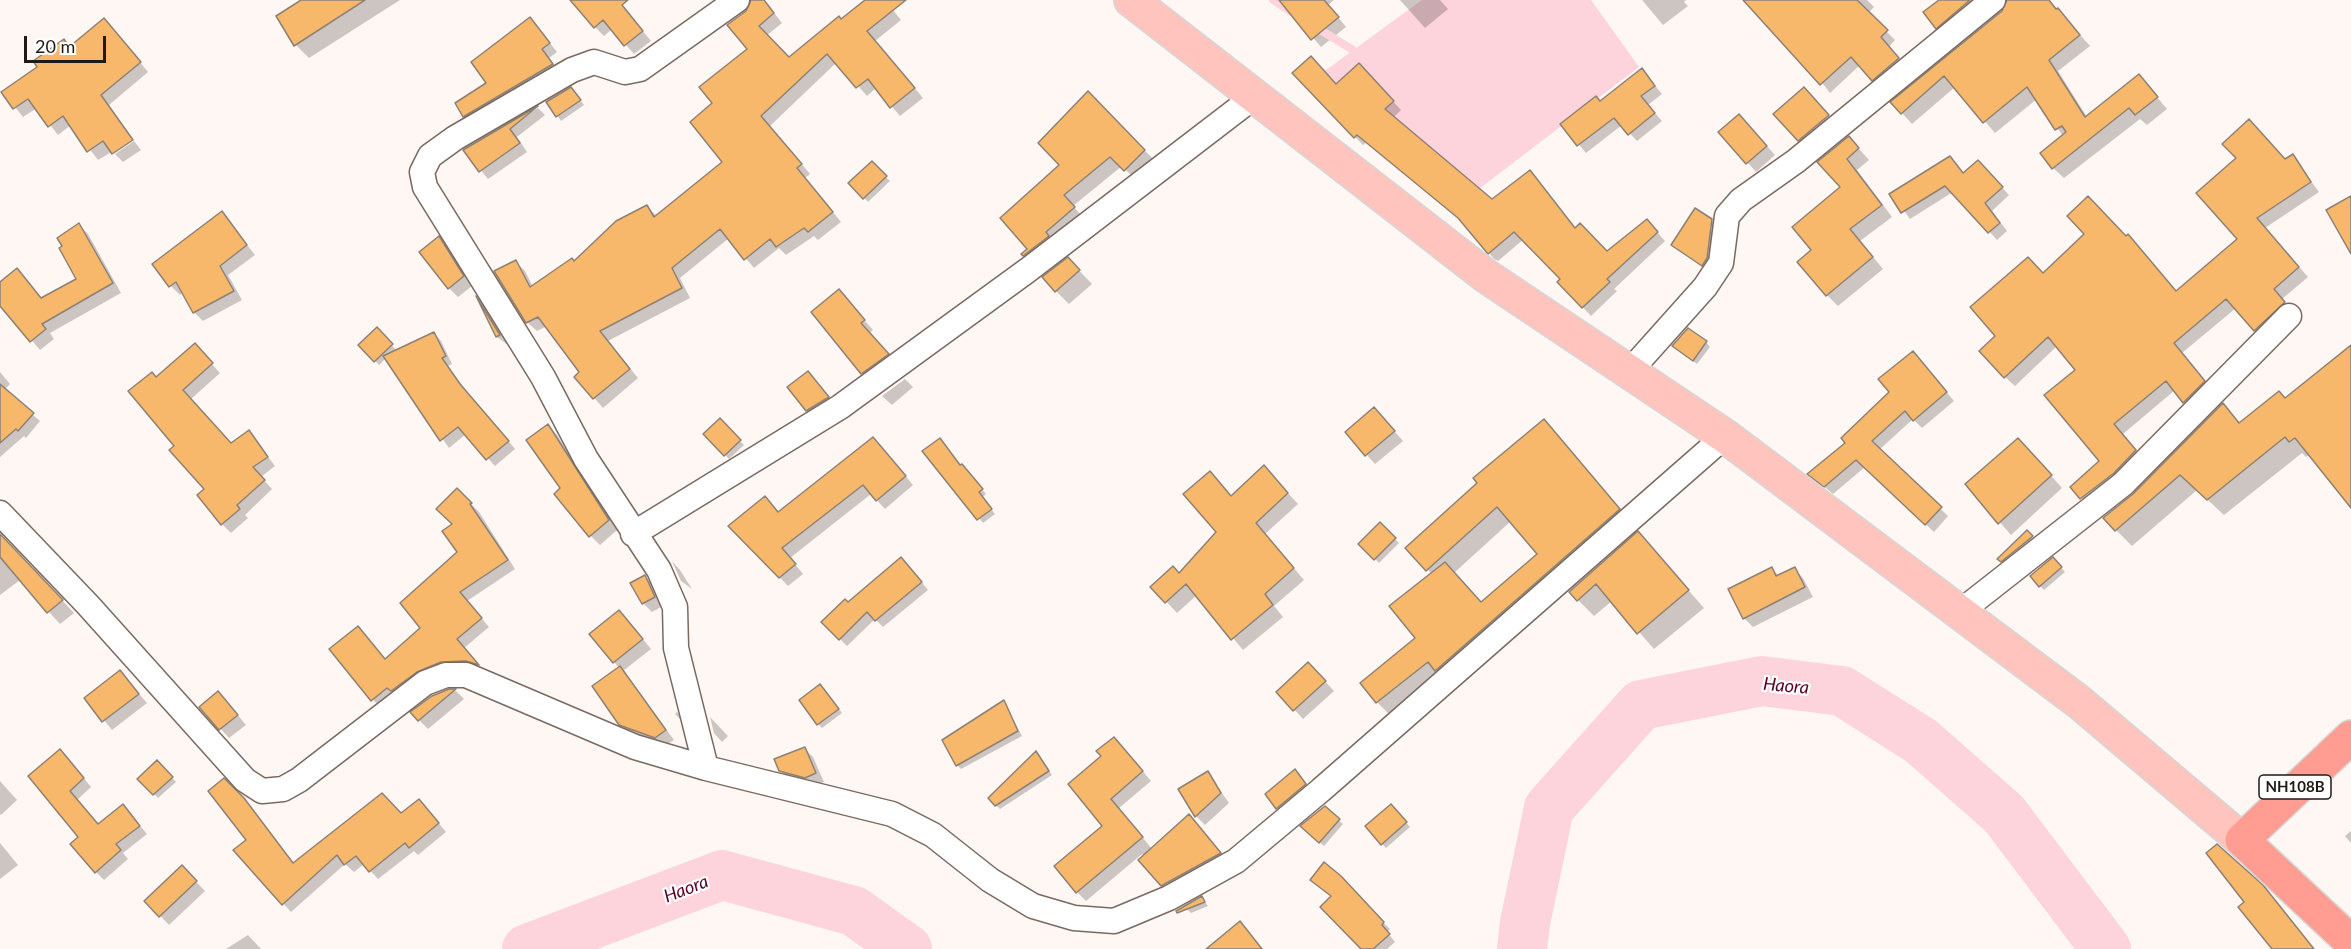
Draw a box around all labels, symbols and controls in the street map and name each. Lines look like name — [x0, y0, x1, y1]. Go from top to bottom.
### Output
scale bar — [27, 24, 110, 62]
text: 20 m — [35, 35, 75, 57]
water label: Haora — [1762, 673, 1810, 699]
road number: NH108B — [2259, 775, 2331, 799]
water label: Haora — [661, 871, 711, 907]

